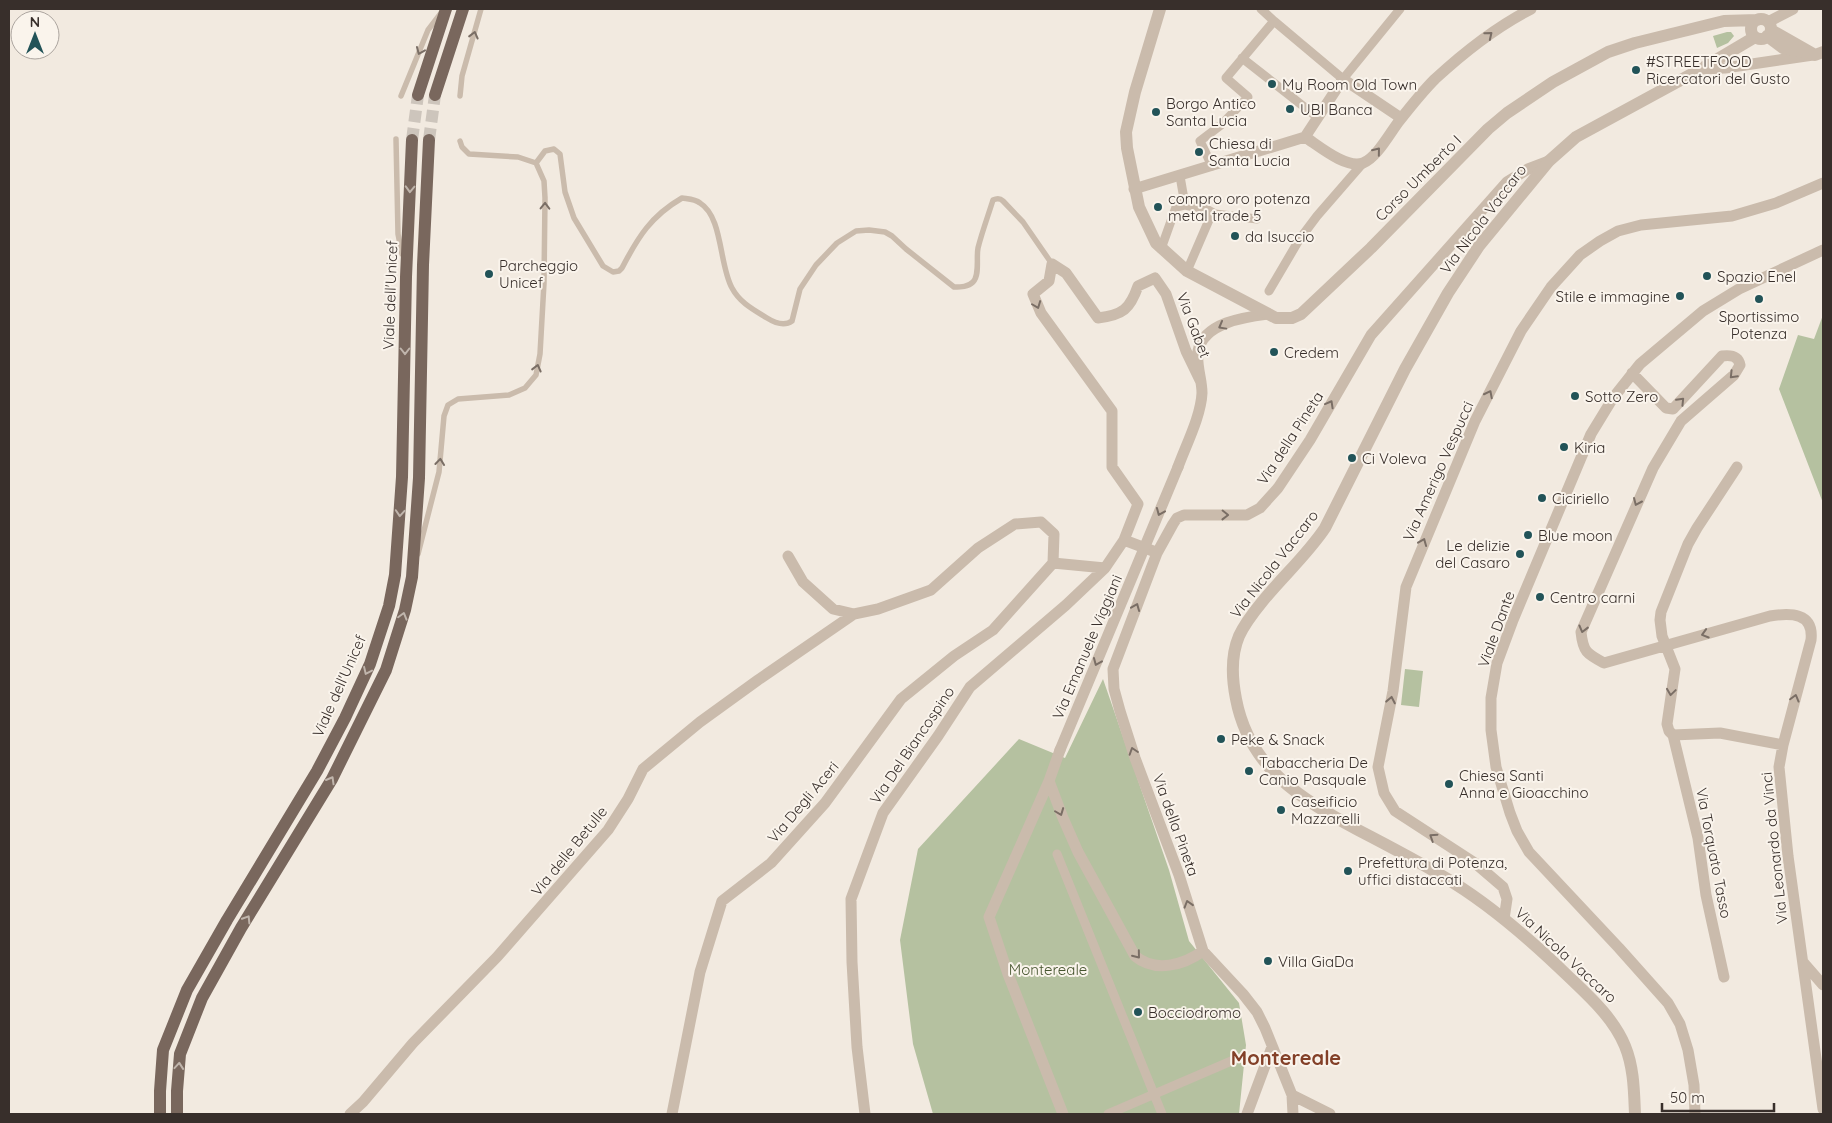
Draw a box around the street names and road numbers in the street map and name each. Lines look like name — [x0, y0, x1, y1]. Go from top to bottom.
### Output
street label: Corso Umberto I — [1371, 131, 1465, 225]
street label: Via Nicola Vaccaro — [1436, 161, 1530, 277]
street label: Viale dell'Unicef — [379, 239, 401, 350]
street label: Via Gabet — [1173, 290, 1215, 360]
street label: Via della Pineta — [1253, 388, 1327, 488]
street label: Via Amerigo Vespucci — [1399, 398, 1477, 544]
street label: Via Nicola Vaccaro — [1226, 506, 1322, 622]
street label: Via Emanuele Viggiani — [1048, 572, 1126, 722]
street label: Viale Dante — [1473, 588, 1519, 670]
street label: Viale dell'Unicef — [308, 631, 370, 740]
street label: Via Del Biancospino — [866, 683, 958, 807]
street label: Via Degli Aceri — [763, 757, 843, 847]
street label: Via della Pineta — [1149, 771, 1203, 879]
street label: Via Leonardo da Vinci — [1757, 771, 1791, 925]
street label: Via Torquato Tasso — [1692, 786, 1736, 920]
street label: Via delle Betulle — [527, 802, 611, 900]
street label: Via Nicola Vaccaro — [1511, 903, 1621, 1007]

